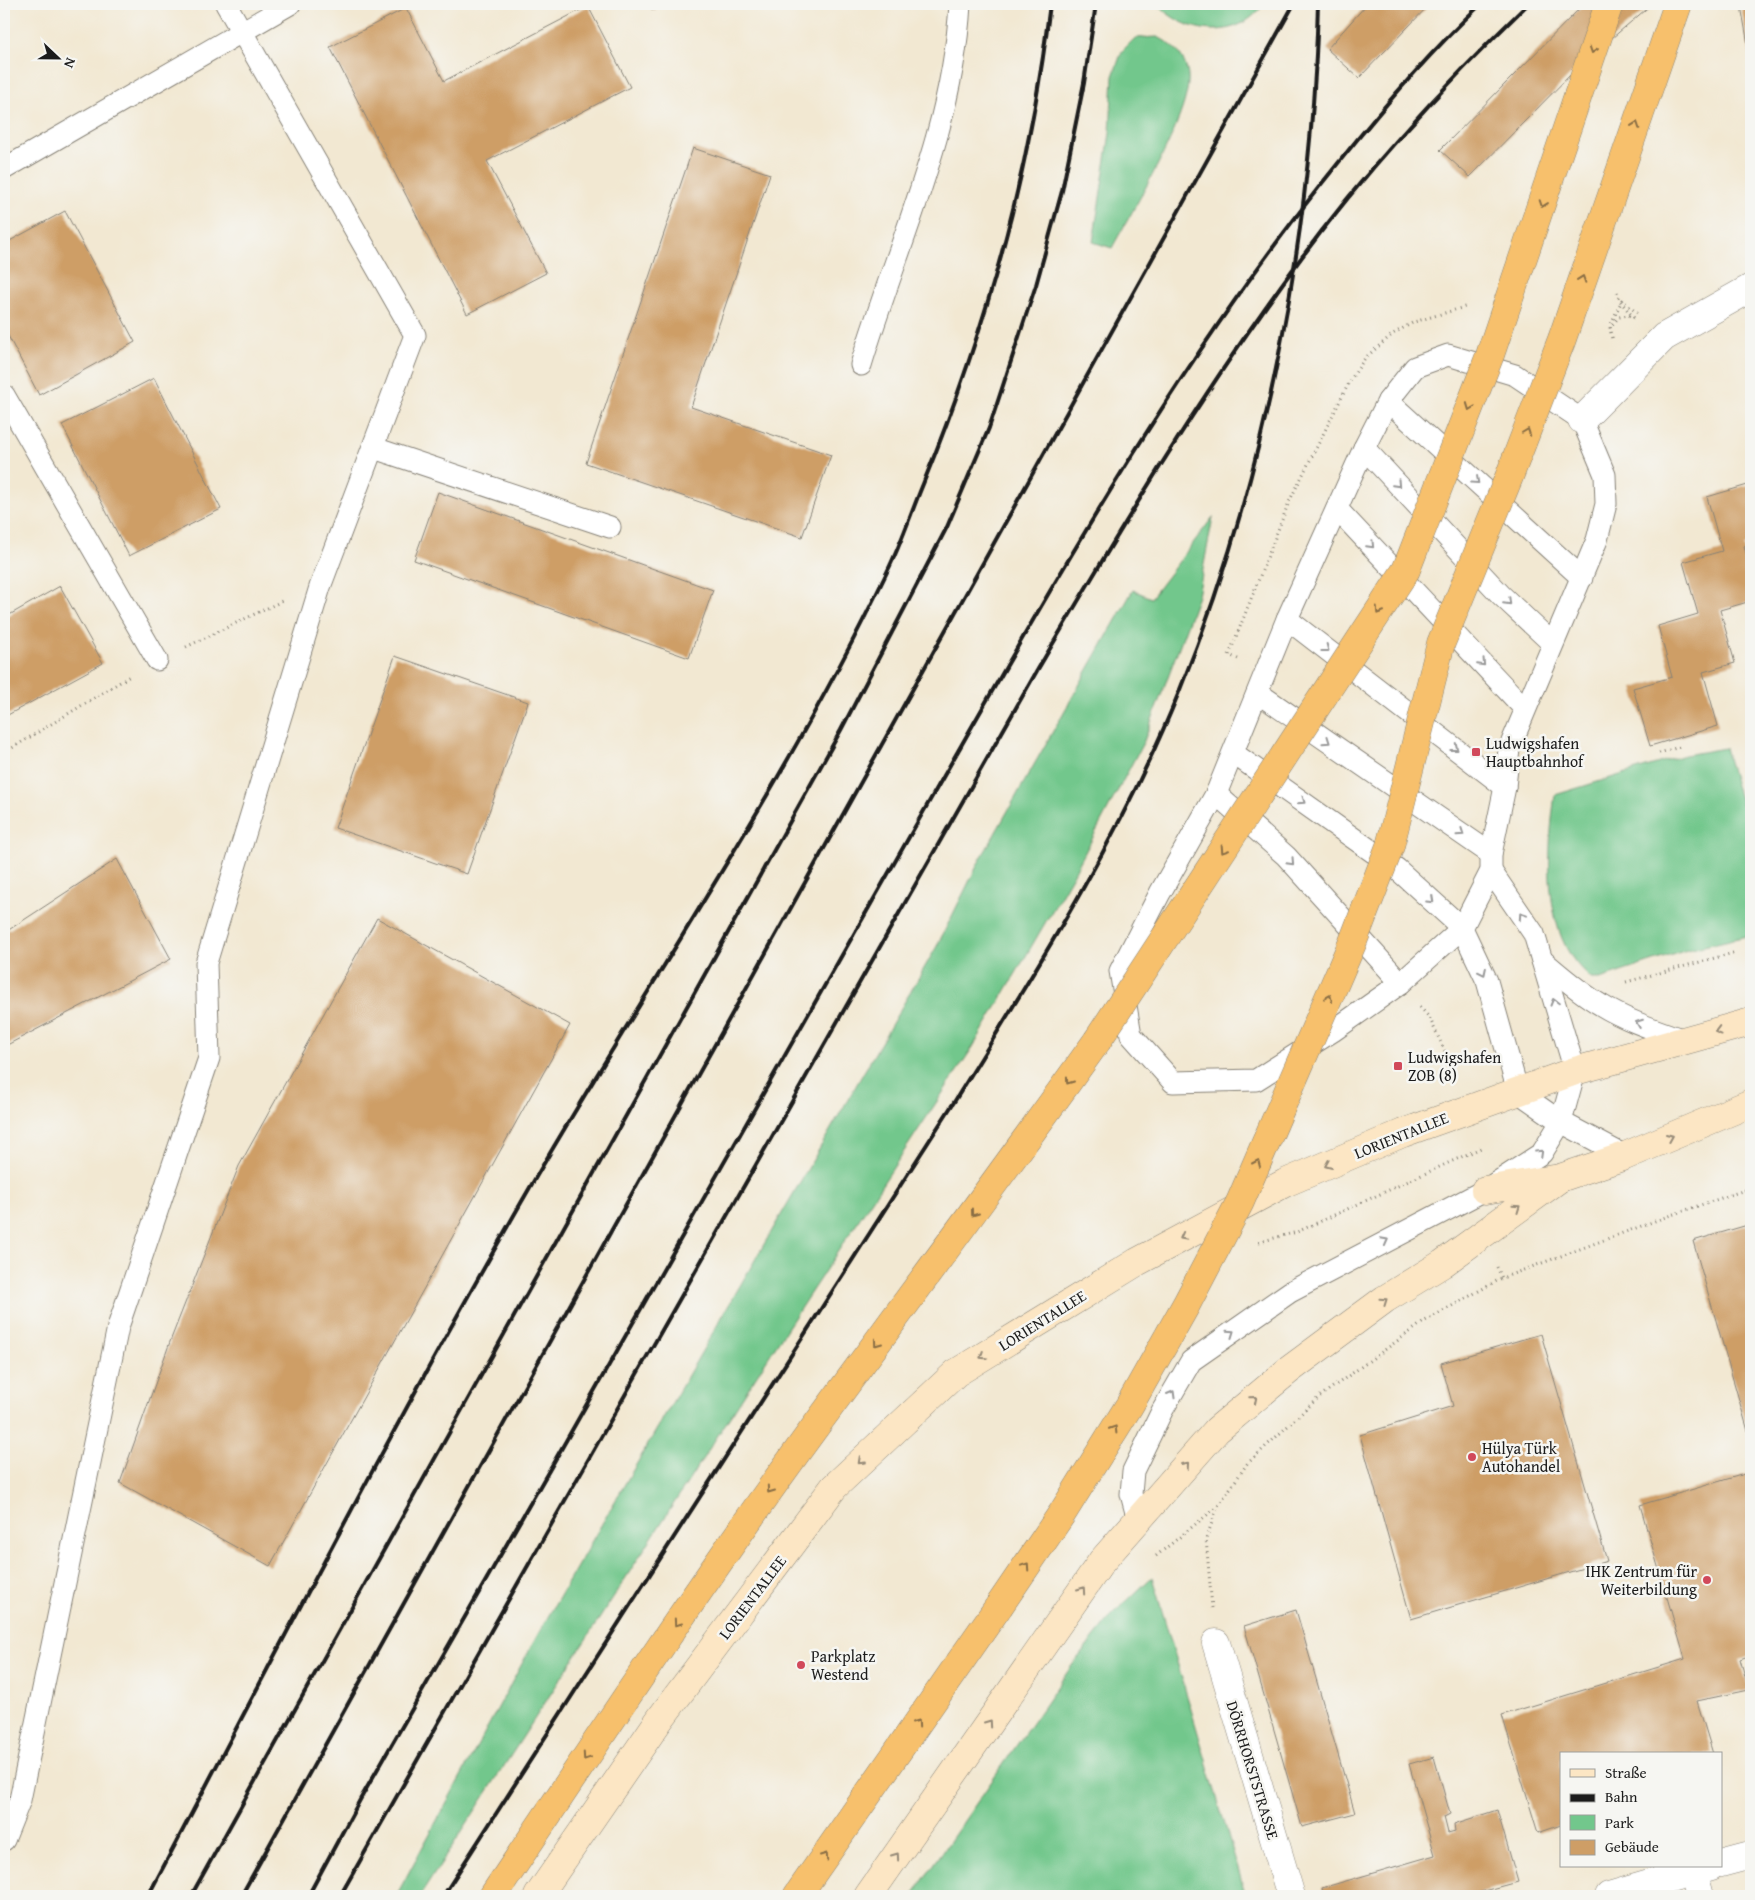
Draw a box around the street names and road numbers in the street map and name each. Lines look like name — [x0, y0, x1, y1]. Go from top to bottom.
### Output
street label: LORIENTALLEE — [1350, 1105, 1452, 1165]
street label: LORIENTALLEE — [993, 1283, 1091, 1357]
street label: LORIENTALLEE — [712, 1550, 792, 1644]
street label: DÖRRHORSTSTRASSE — [1221, 1698, 1285, 1842]

